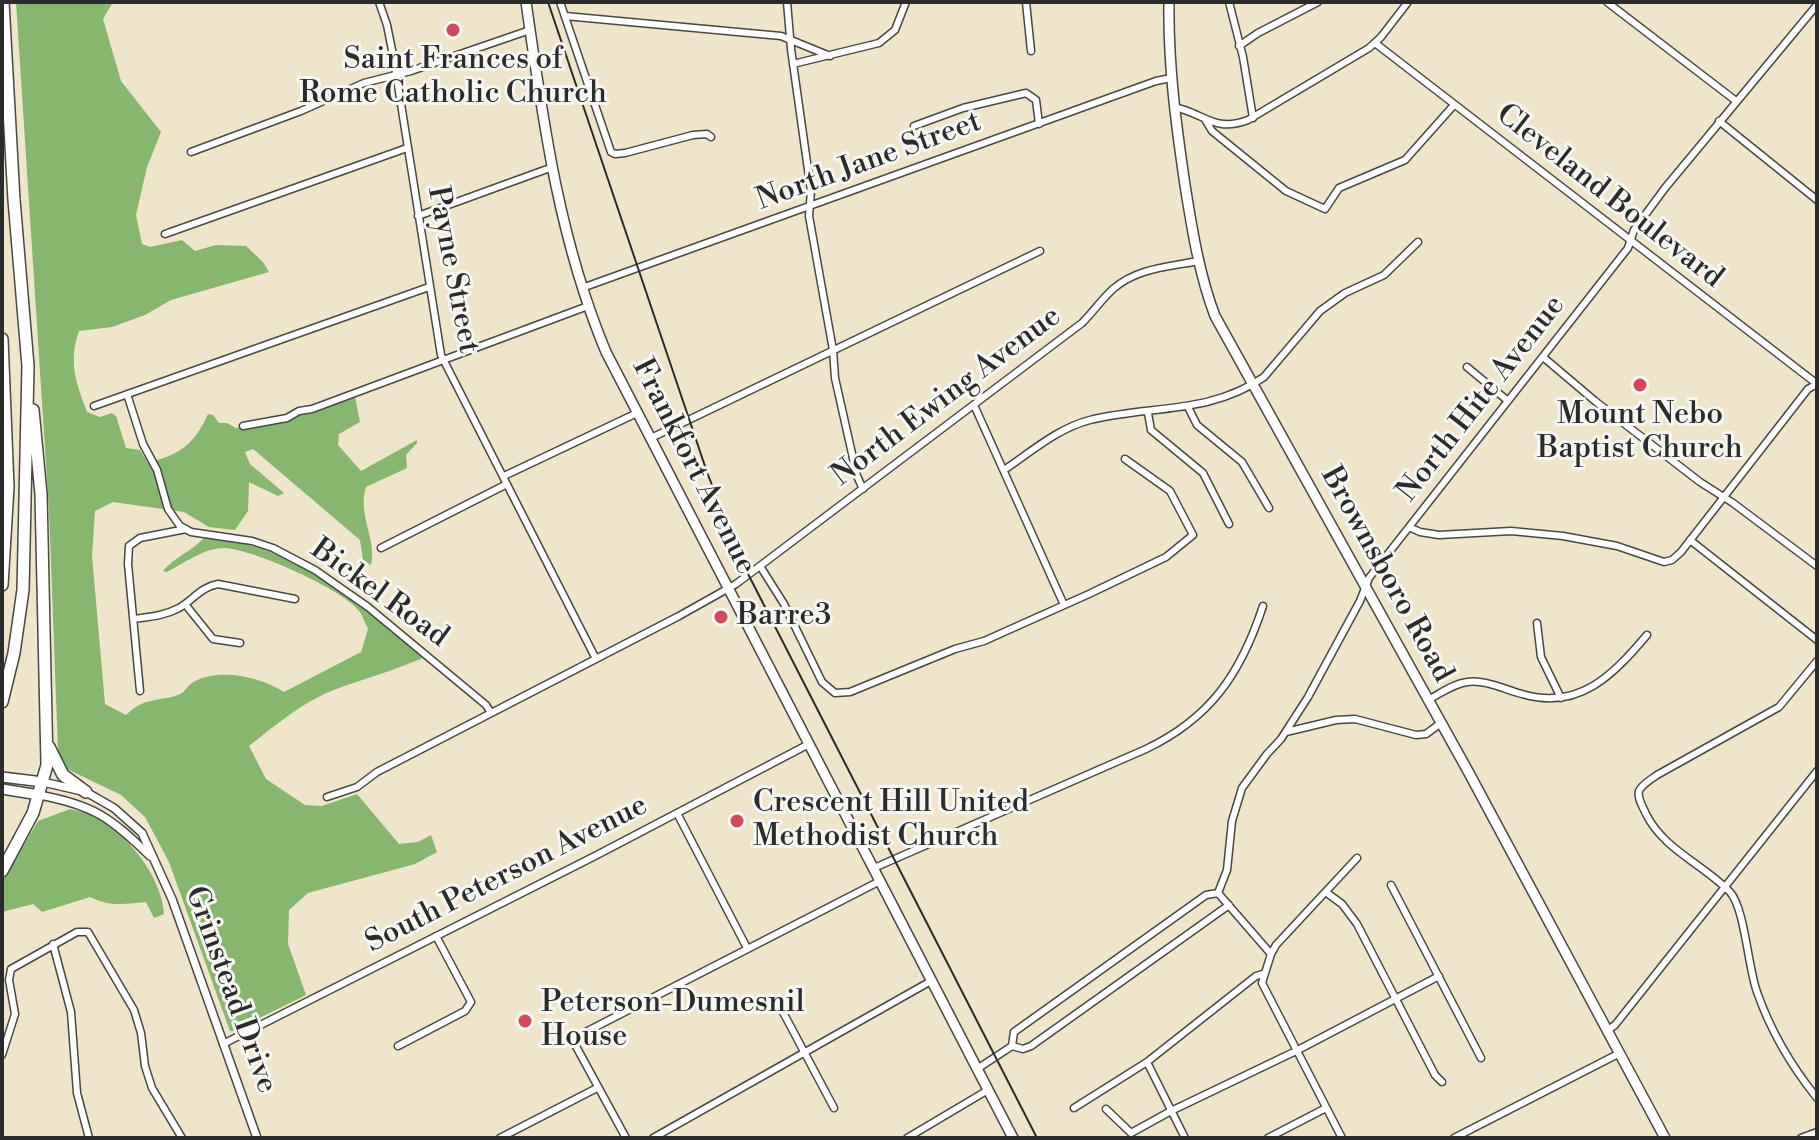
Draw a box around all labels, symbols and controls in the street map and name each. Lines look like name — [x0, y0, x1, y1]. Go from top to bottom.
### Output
marker: Saint Frances of Rome Catholic Church — [444, 21, 462, 39]
place label: Saint Frances of Rome Catholic Church — [299, 43, 607, 114]
street label: Cleveland Boulevard — [1488, 97, 1730, 297]
street label: North Jane Street — [752, 105, 986, 219]
street label: Payne Street — [418, 184, 486, 356]
street label: North Hite Avenue — [1390, 289, 1574, 509]
street label: North Ewing Avenue — [825, 299, 1069, 495]
street label: Frankfort Avenue — [623, 353, 763, 581]
marker: Mount Nebo Baptist Church — [1631, 376, 1649, 394]
place label: Mount Nebo Baptist Church — [1537, 398, 1743, 468]
street label: Brownsboro Road — [1312, 461, 1460, 689]
street label: Bickel Road — [303, 532, 455, 656]
place label: Barre3 — [737, 599, 831, 635]
marker: Barre3 — [712, 608, 730, 626]
place label: Crescent Hill United Methodist Church — [753, 786, 1029, 856]
street label: South Peterson Avenue — [360, 788, 654, 962]
marker: Crescent Hill United Methodist Church — [728, 812, 746, 830]
street label: Grinstead Drive — [176, 882, 284, 1098]
place label: Peterson-Dumesnil House — [541, 986, 805, 1056]
marker: Peterson-Dumesnil House — [516, 1012, 534, 1030]

